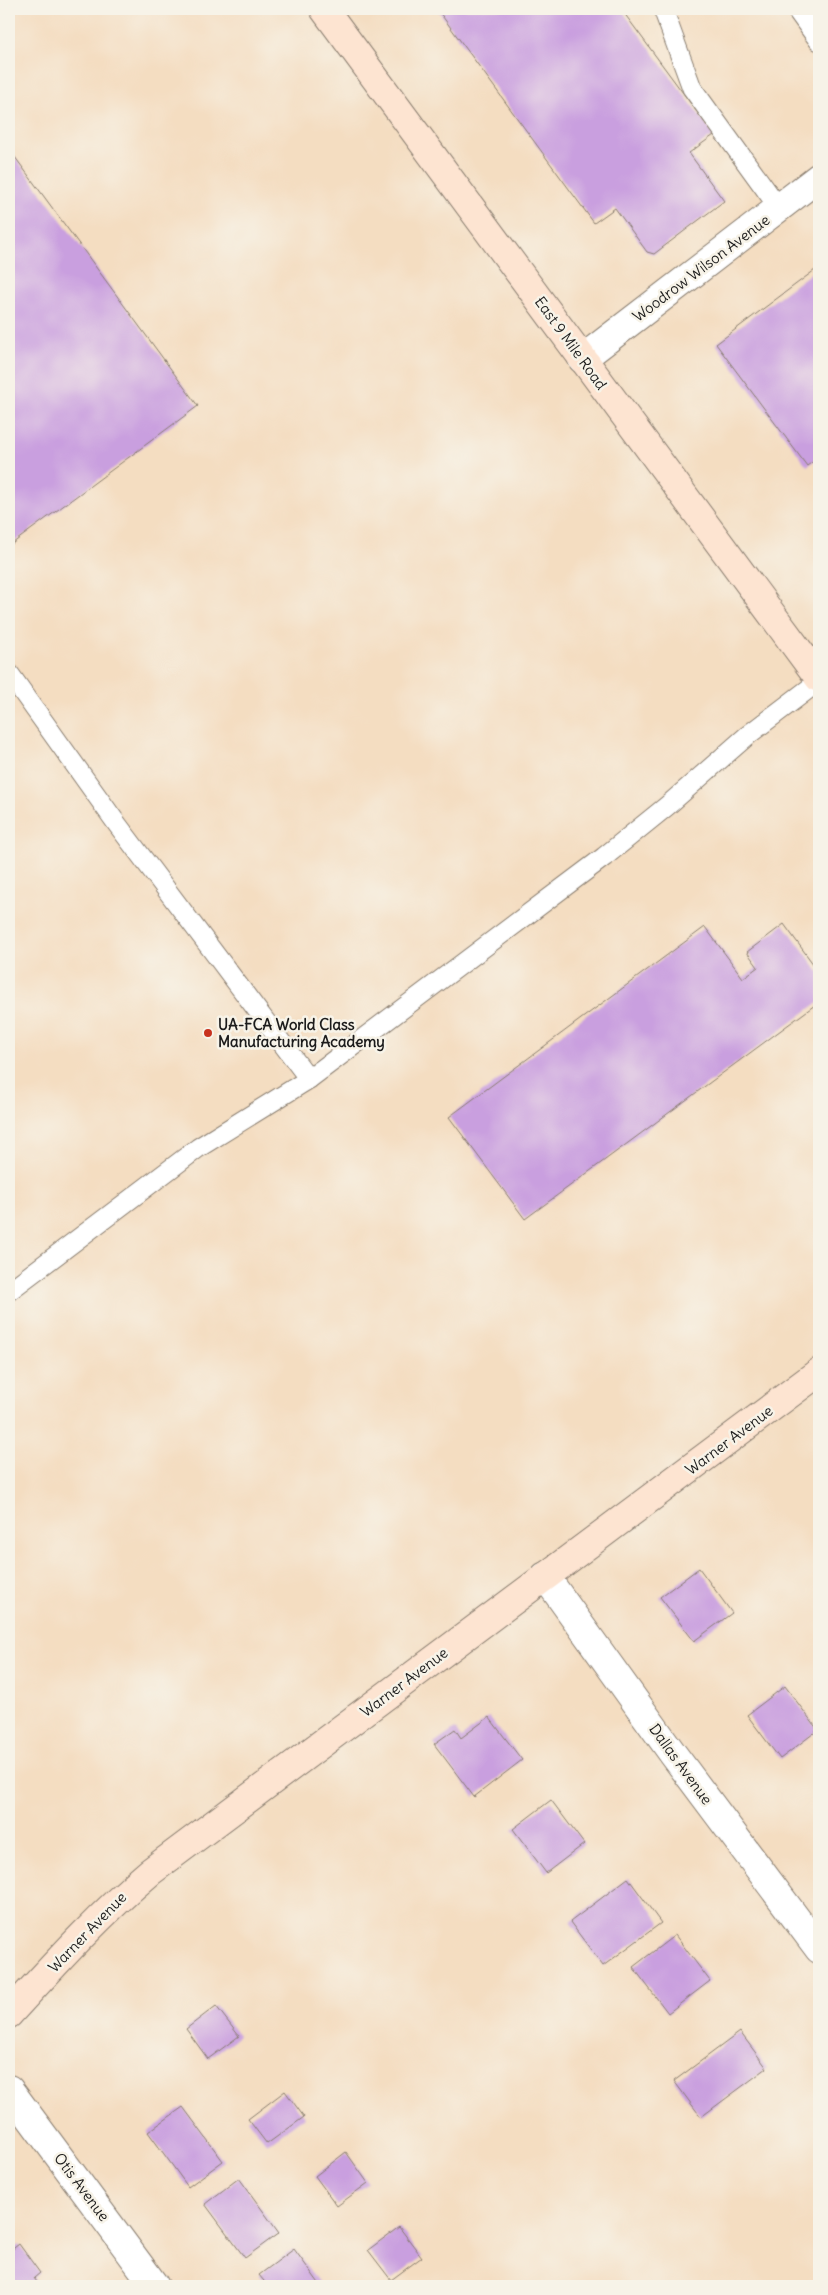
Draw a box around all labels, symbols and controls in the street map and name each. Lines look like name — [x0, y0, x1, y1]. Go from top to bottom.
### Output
street label: Woodrow Wilson Avenue — [629, 210, 773, 326]
street label: East 9 Mile Road — [531, 293, 611, 393]
place label: UA-FCA World Class Manufacturing Academy — [218, 1015, 385, 1052]
marker: UA-FCA World Class Manufacturing Academy — [202, 1027, 214, 1039]
street label: Warner Avenue — [682, 1401, 776, 1479]
street label: Warner Avenue — [357, 1643, 451, 1721]
street label: Dallas Avenue — [645, 1720, 717, 1808]
street label: Warner Avenue — [44, 1888, 130, 1976]
street label: Otis Avenue — [50, 2149, 114, 2225]

